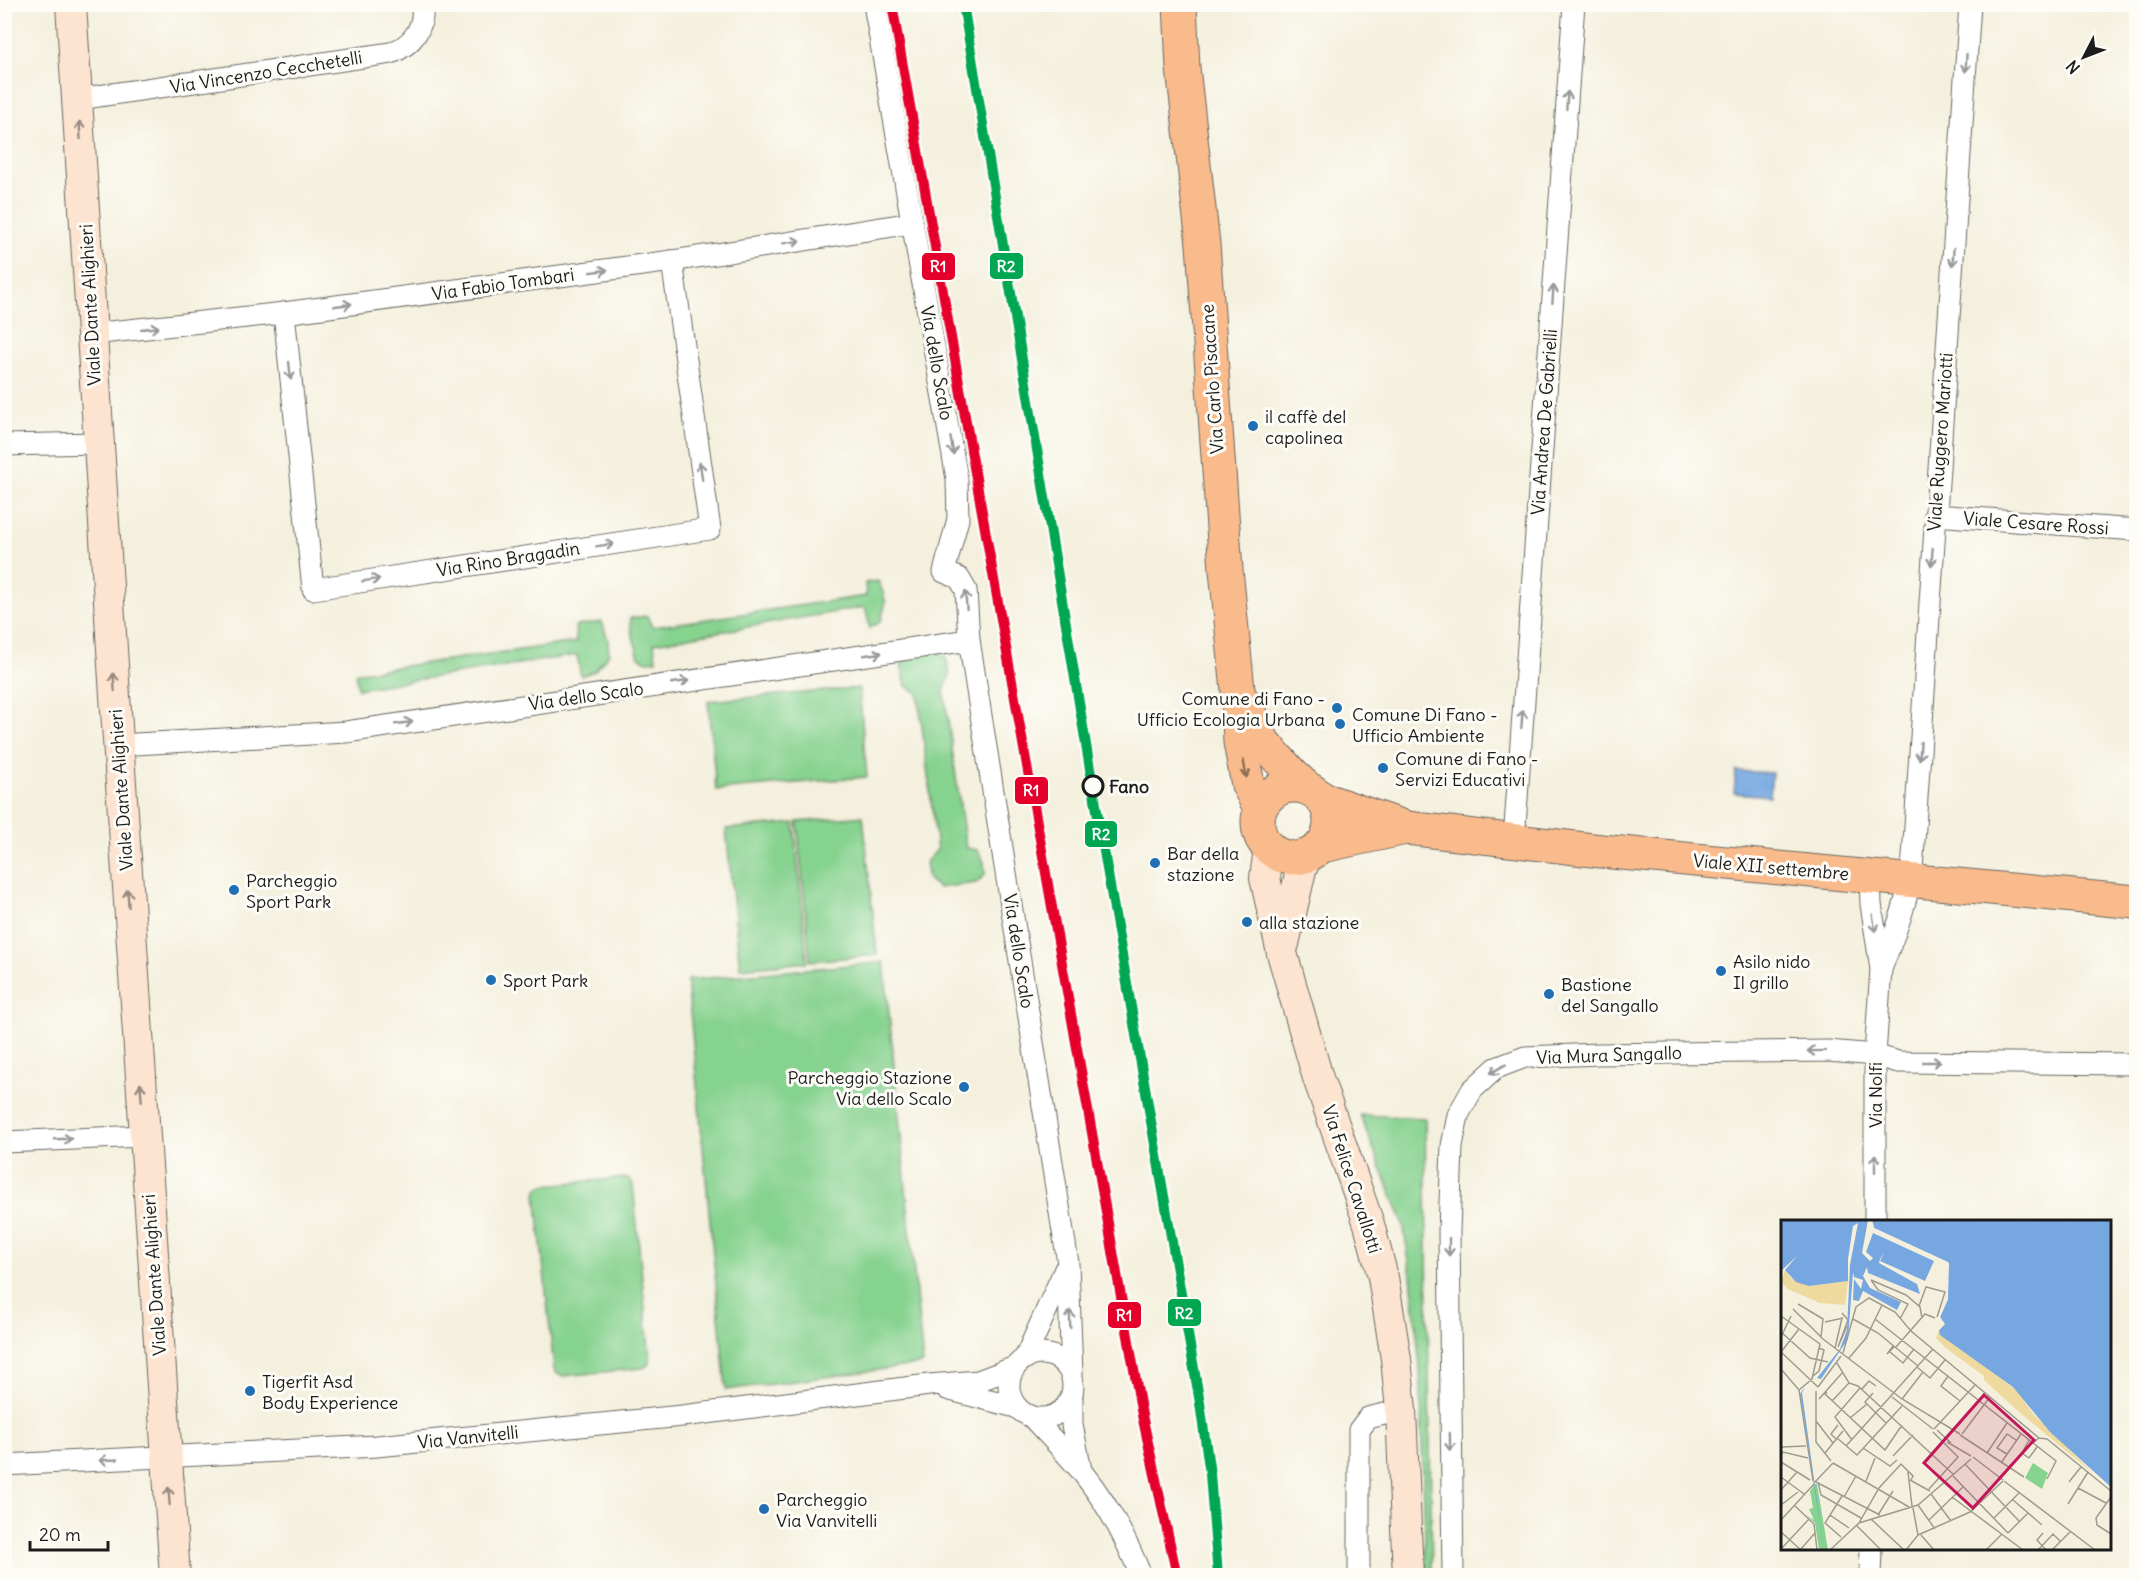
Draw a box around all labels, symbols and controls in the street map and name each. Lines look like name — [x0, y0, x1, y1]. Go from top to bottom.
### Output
north arrow — [2054, 27, 2114, 87]
street label: Via Vincenzo Cecchetelli — [168, 45, 364, 99]
one-way arrow — [1960, 52, 1971, 72]
text: N — [2062, 56, 2084, 78]
one-way arrow — [1562, 90, 1573, 110]
one-way arrow — [75, 120, 86, 140]
street label: Viale Dante Alighieri — [74, 224, 106, 386]
one-way arrow — [782, 237, 801, 248]
one-way arrow — [1947, 247, 1958, 267]
line badge: R1 — [921, 252, 956, 281]
line badge: R2 — [989, 252, 1024, 280]
text: R1 — [930, 256, 946, 276]
text: R2 — [997, 256, 1016, 276]
street label: Via Fabio Tombari — [430, 263, 576, 305]
one-way arrow — [589, 265, 609, 276]
one-way arrow — [1548, 285, 1559, 305]
one-way arrow — [333, 299, 353, 310]
street label: Via Carlo Pisacane — [1195, 303, 1229, 455]
street label: Via dello Scalo — [916, 304, 958, 422]
one-way arrow — [139, 322, 159, 333]
street label: Via Andrea De Gabrielli — [1526, 328, 1562, 516]
street label: Viale Ruggero Mariotti — [1922, 352, 1958, 532]
one-way arrow — [285, 361, 296, 380]
place label: il caffè del capolinea — [1265, 405, 1346, 449]
marker: il caffè del capolinea — [1246, 419, 1260, 433]
one-way arrow — [946, 436, 957, 456]
one-way arrow — [696, 462, 707, 482]
street label: Viale Cesare Rossi — [1963, 506, 2109, 540]
street label: Via Rino Bragadin — [435, 536, 581, 582]
one-way arrow — [595, 539, 614, 550]
one-way arrow — [1927, 546, 1938, 566]
one-way arrow — [360, 574, 380, 585]
one-way arrow — [961, 591, 972, 611]
one-way arrow — [862, 648, 882, 659]
one-way arrow — [108, 673, 119, 693]
street label: Via dello Scalo — [527, 677, 645, 715]
one-way arrow — [670, 677, 689, 688]
place label: Comune di Fano - Ufficio Ecologia Urbana — [1137, 687, 1325, 731]
marker: Comune di Fano - Ufficio Ecologia Urbana — [1330, 701, 1344, 715]
place label: Comune Di Fano - Ufficio Ambiente — [1352, 703, 1498, 747]
street label: Viale Dante Alighieri — [104, 708, 138, 872]
one-way arrow — [1517, 710, 1528, 729]
marker: Comune Di Fano - Ufficio Ambiente — [1333, 717, 1347, 731]
one-way arrow — [394, 718, 413, 729]
one-way arrow — [1914, 741, 1925, 761]
place label: Comune di Fano - Servizi Educativi — [1395, 747, 1538, 791]
one-way arrow — [1240, 758, 1251, 778]
marker: Comune di Fano - Servizi Educativi — [1376, 761, 1390, 775]
marker: Fano — [1082, 775, 1104, 797]
place label: Fano — [1109, 775, 1149, 798]
line badge: R1 — [1014, 776, 1049, 805]
text: R1 — [1023, 780, 1039, 800]
line badge: R2 — [1084, 820, 1118, 848]
text: R2 — [1092, 824, 1111, 844]
place label: Bar della stazione — [1167, 842, 1239, 886]
street label: Viale XII settembre — [1692, 849, 1850, 885]
marker: Bar della stazione — [1148, 856, 1162, 870]
place label: Parcheggio Sport Park — [246, 869, 337, 913]
marker: Parcheggio Sport Park — [227, 883, 241, 897]
one-way arrow — [123, 888, 134, 908]
street label: Via dello Scalo — [999, 892, 1039, 1010]
place label: alla stazione — [1259, 911, 1359, 934]
one-way arrow — [1869, 912, 1880, 932]
marker: alla stazione — [1240, 915, 1254, 929]
place label: Asilo nido Il grillo — [1733, 950, 1810, 994]
marker: Asilo nido Il grillo — [1714, 964, 1728, 978]
place label: Sport Park — [503, 969, 588, 992]
marker: Sport Park — [484, 973, 498, 987]
place label: Bastione del Sangallo — [1561, 973, 1659, 1017]
marker: Bastione del Sangallo — [1542, 987, 1556, 1001]
street label: Via Mura Sangallo — [1536, 1041, 1682, 1069]
one-way arrow — [1807, 1045, 1827, 1057]
one-way arrow — [1922, 1056, 1942, 1068]
street label: Via Nolfi — [1864, 1062, 1887, 1128]
one-way arrow — [1490, 1063, 1507, 1075]
place label: Parcheggio Stazione Via dello Scalo — [787, 1066, 952, 1110]
marker: Parcheggio Stazione Via dello Scalo — [957, 1080, 971, 1094]
one-way arrow — [136, 1083, 147, 1103]
street label: Via Felice Cavallotti — [1317, 1102, 1387, 1256]
one-way arrow — [52, 1134, 72, 1145]
one-way arrow — [1869, 1154, 1881, 1174]
street label: Viale Dante Alighieri — [137, 1193, 171, 1357]
inset map — [1781, 1220, 2111, 1550]
one-way arrow — [1443, 1236, 1455, 1256]
line badge: R2 — [1167, 1298, 1202, 1327]
line badge: R1 — [1107, 1301, 1142, 1329]
text: R2 — [1175, 1303, 1194, 1323]
text: R1 — [1116, 1305, 1132, 1325]
one-way arrow — [1064, 1309, 1075, 1329]
place label: Tigerfit Asd Body Experience — [262, 1370, 398, 1414]
marker: Tigerfit Asd Body Experience — [243, 1384, 257, 1398]
street label: Via Vanvitelli — [416, 1420, 520, 1454]
one-way arrow — [1445, 1431, 1456, 1451]
one-way arrow — [98, 1454, 118, 1465]
one-way arrow — [163, 1487, 174, 1507]
place label: Parcheggio Via Vanvitelli — [776, 1488, 877, 1532]
marker: Parcheggio Via Vanvitelli — [757, 1502, 771, 1516]
scale bar — [30, 1514, 108, 1552]
text: 20 m — [39, 1523, 81, 1546]

